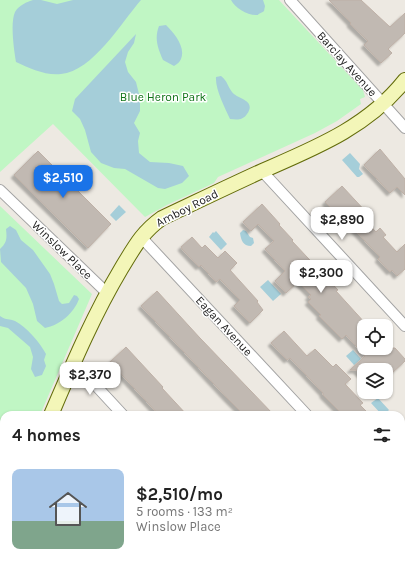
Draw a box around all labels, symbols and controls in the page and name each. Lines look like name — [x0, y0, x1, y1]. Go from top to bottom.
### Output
street label: Barclay Avenue — [314, 29, 380, 99]
park label: Blue Heron Park — [120, 90, 207, 104]
pin: $2,510 — [30, 165, 96, 199]
text: $2,510 — [43, 170, 83, 185]
street label: Amboy Road — [154, 186, 220, 230]
pin: $2,890 — [309, 207, 375, 241]
text: $2,890 — [320, 212, 364, 227]
street label: Winslow Place — [29, 218, 95, 282]
pin: $2,300 — [288, 260, 354, 294]
text: $2,300 — [299, 265, 343, 280]
street label: Eagan Avenue — [193, 293, 255, 359]
map controls — [357, 319, 393, 399]
button: locate — [357, 319, 393, 355]
pin: $2,370 — [57, 362, 123, 396]
button: layers — [357, 363, 393, 399]
text: $2,370 — [69, 367, 111, 382]
icon: filters — [371, 424, 393, 446]
text: 4 homes — [12, 425, 81, 445]
text: $2,510/mo — [136, 484, 223, 504]
icon: home — [44, 485, 92, 533]
text: 5 rooms · 133 m² — [136, 504, 233, 519]
text: Winslow Place — [136, 519, 221, 534]

